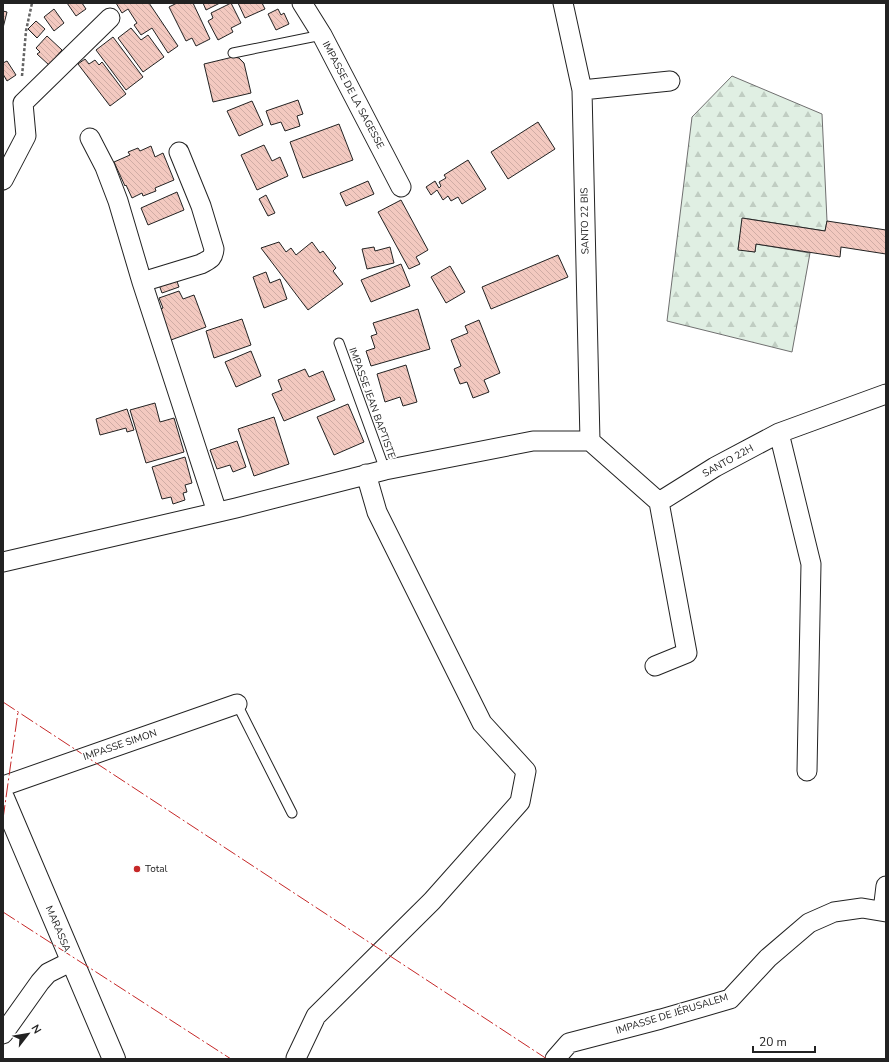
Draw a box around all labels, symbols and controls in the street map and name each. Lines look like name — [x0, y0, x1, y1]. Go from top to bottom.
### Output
street label: IMPASSE DE LA SAGESSE — [319, 39, 387, 151]
street label: SANTO 22 BIS — [577, 188, 593, 254]
street label: IMPASSE JEAN BAPTISTE — [345, 345, 399, 461]
street label: SANTO 22H — [700, 441, 756, 481]
street label: IMPASSE SIMON — [81, 726, 159, 764]
place label: Total — [145, 862, 168, 876]
marker: Total — [132, 864, 142, 874]
street label: MARASSA — [42, 904, 74, 955]
street label: IMPASSE DE JÉRUSALEM — [614, 990, 730, 1038]
north arrow — [8, 1014, 48, 1054]
text: N — [28, 1022, 45, 1036]
scale bar — [753, 1028, 815, 1054]
text: 20 m — [759, 1034, 787, 1050]

